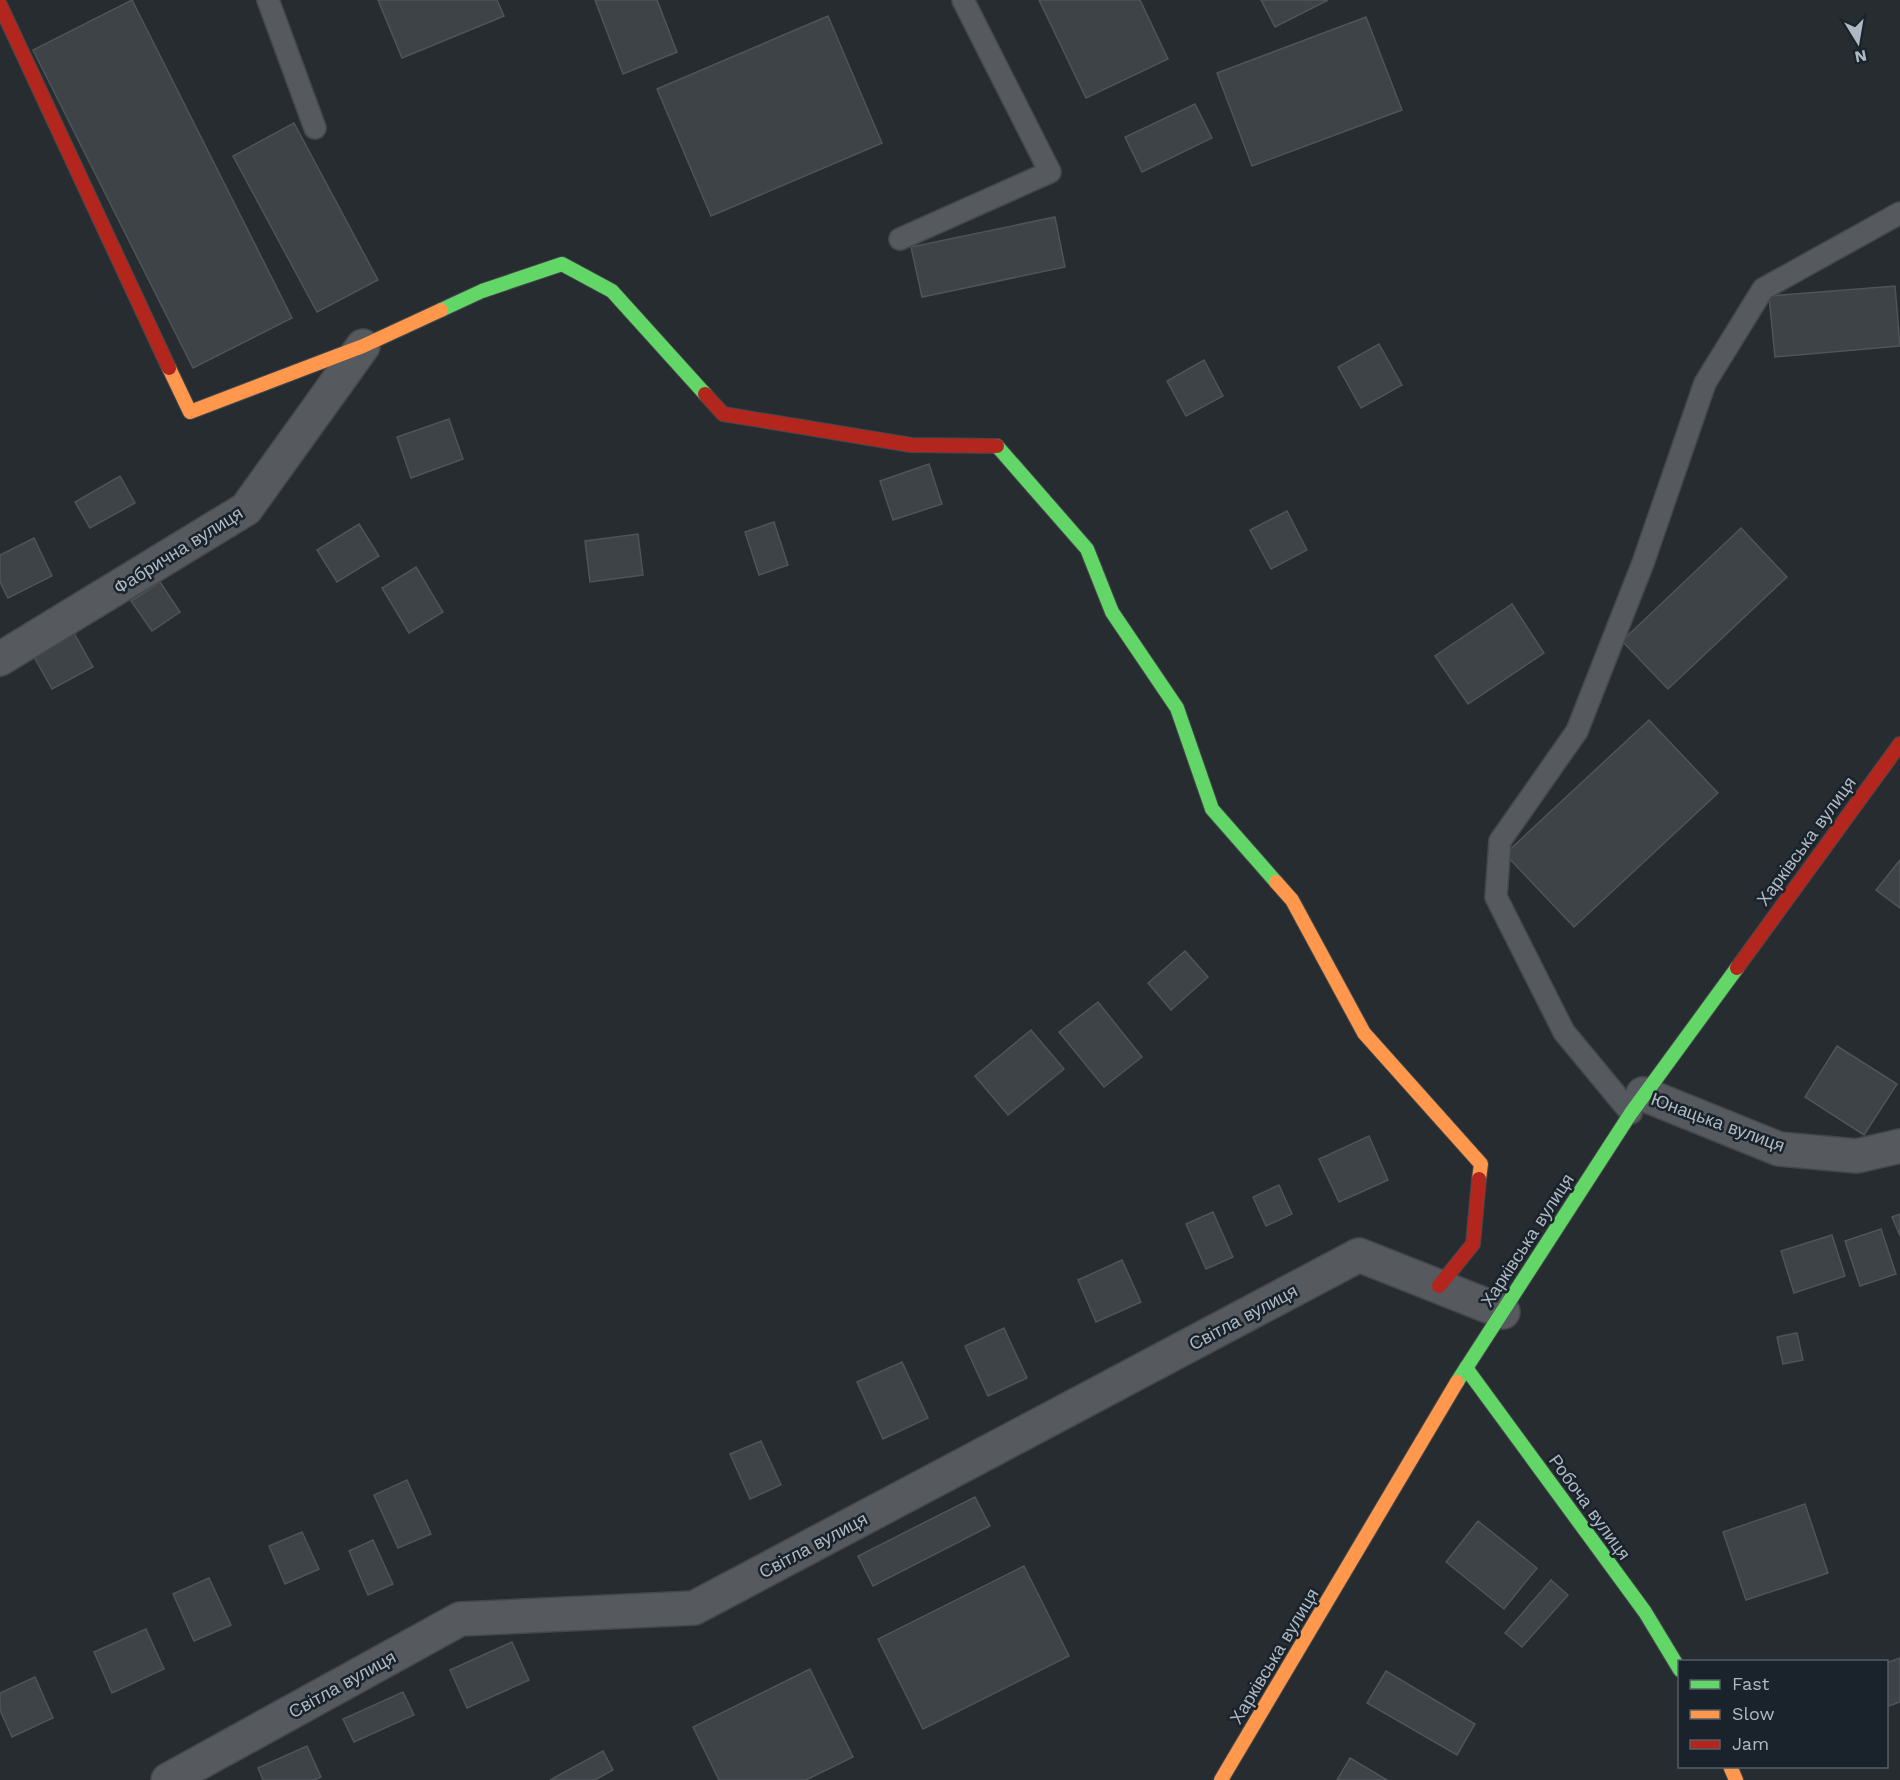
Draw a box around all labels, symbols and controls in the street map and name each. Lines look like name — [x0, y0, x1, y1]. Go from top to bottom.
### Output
north arrow — [1828, 12, 1888, 72]
text: N — [1853, 46, 1868, 67]
street label: Фабрична вулиця — [110, 502, 246, 598]
street label: Харківська вулиця — [1752, 772, 1860, 910]
street label: Юнацька вулиця — [1648, 1088, 1788, 1156]
street label: Харківська вулиця — [1476, 1170, 1578, 1310]
street label: Світла вулиця — [1185, 1280, 1301, 1354]
street label: Робоча вулиця — [1545, 1450, 1635, 1564]
street label: Світла вулиця — [755, 1508, 871, 1582]
street label: Харківська вулиця — [1225, 1584, 1323, 1728]
street label: Світла вулиця — [285, 1646, 399, 1722]
legend — [1678, 1660, 1888, 1768]
text: Fast — [1732, 1673, 1770, 1694]
text: Slow — [1732, 1703, 1775, 1724]
text: Jam — [1732, 1733, 1769, 1754]

